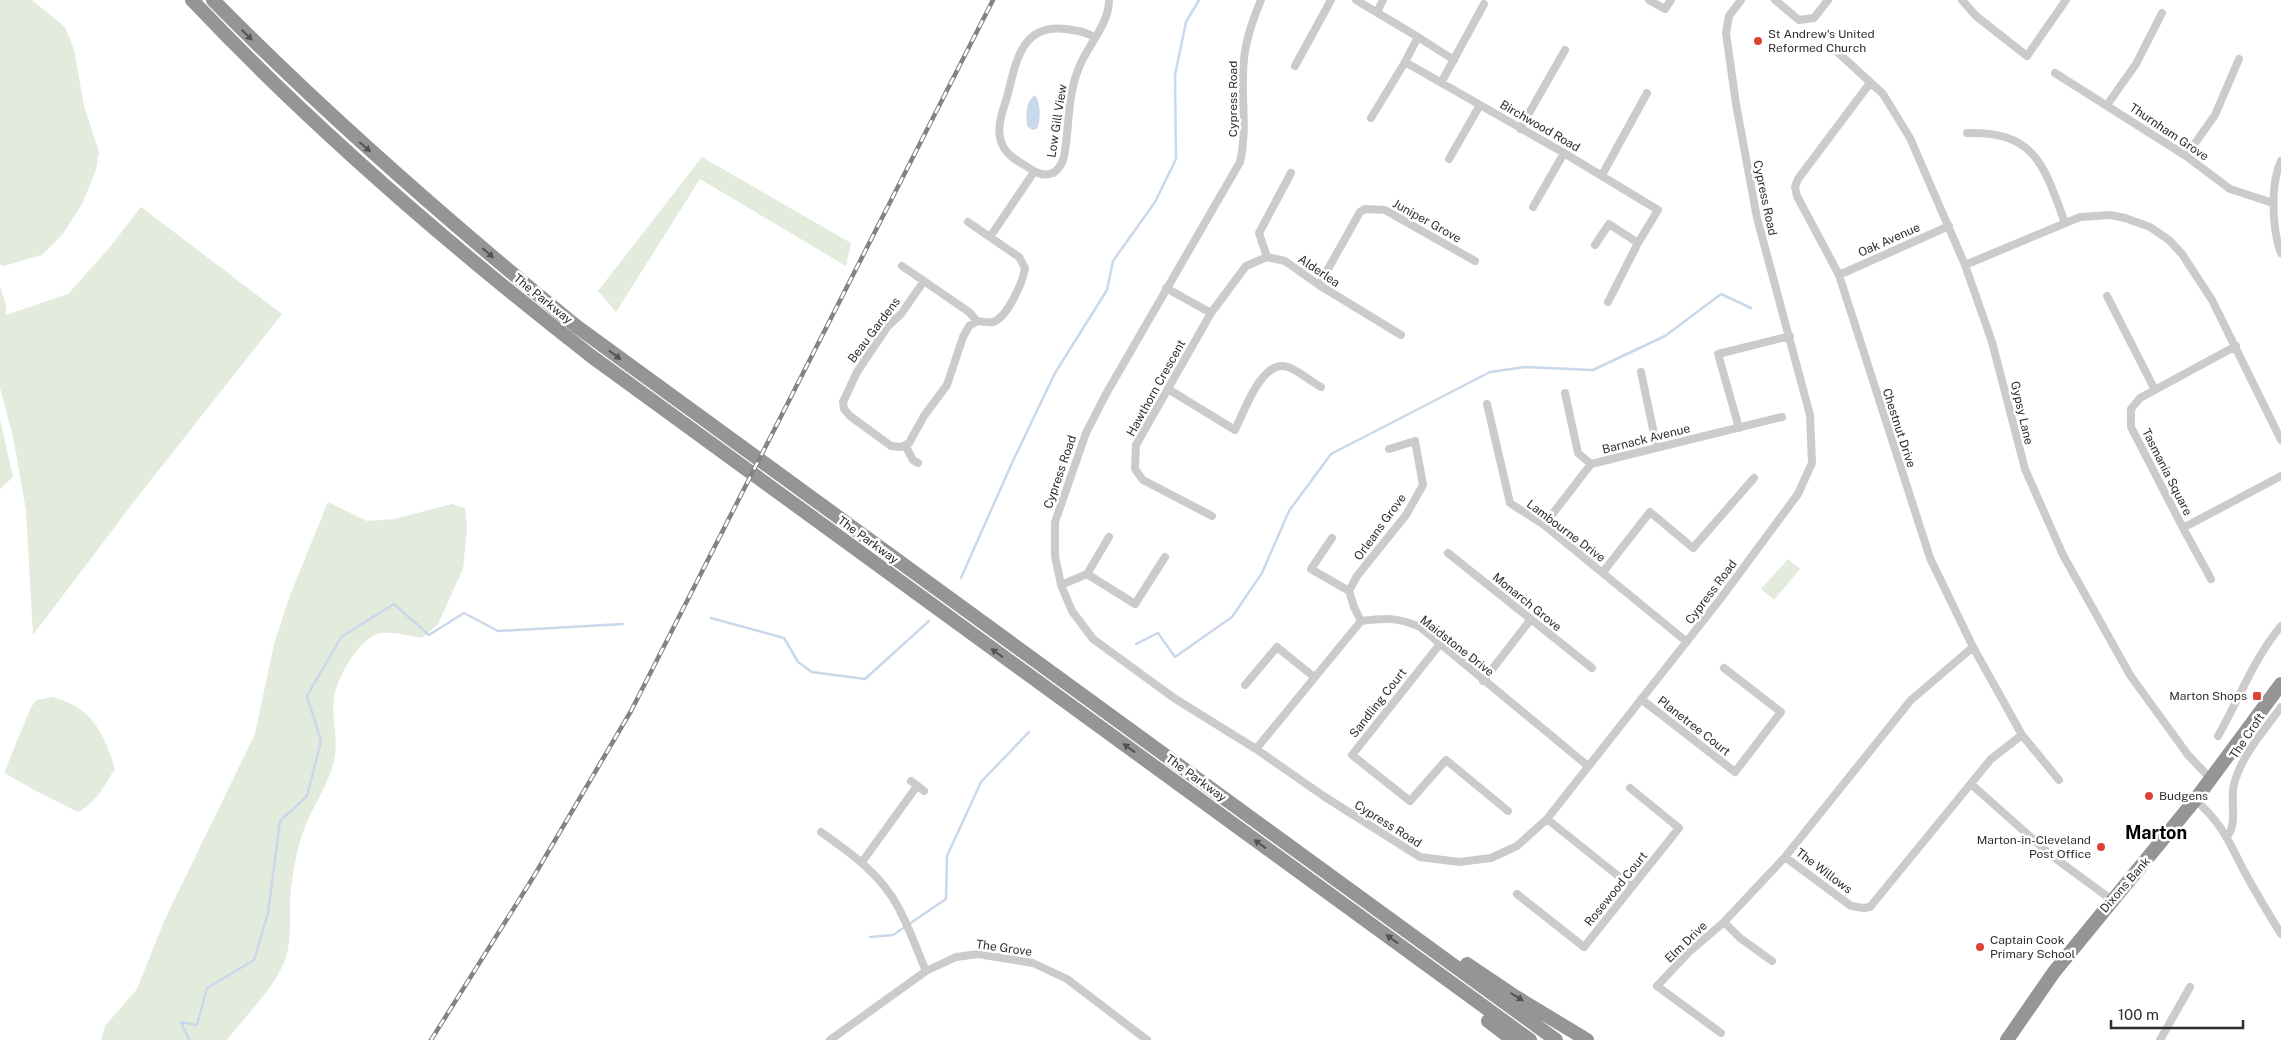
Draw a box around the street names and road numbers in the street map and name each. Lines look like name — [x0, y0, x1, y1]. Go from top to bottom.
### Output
street label: Cypress Road — [1226, 61, 1240, 137]
street label: Low Gill View — [1044, 83, 1070, 159]
street label: Birchwood Road — [1497, 97, 1583, 155]
street label: Thurnham Grove — [2127, 100, 2211, 164]
street label: Cypress Road — [1750, 159, 1780, 237]
street label: Juniper Grove — [1390, 196, 1464, 246]
street label: Oak Avenue — [1856, 220, 1922, 260]
street label: Alderlea — [1296, 252, 1342, 290]
street label: The Parkway — [511, 271, 576, 327]
street label: Beau Gardens — [845, 295, 903, 365]
street label: Hawthorn Crescent — [1124, 337, 1189, 439]
street label: Gypsy Lane — [2008, 380, 2036, 446]
street label: Chestnut Drive — [1880, 386, 1919, 470]
street label: Barnack Avenue — [1601, 421, 1692, 457]
street label: Tasmania Square — [2139, 426, 2195, 518]
street label: Cypress Road — [1041, 434, 1079, 510]
street label: Orleans Grove — [1351, 491, 1409, 563]
street label: Lambourne Drive — [1524, 497, 1608, 565]
street label: The Parkway — [835, 513, 901, 567]
street label: Cypress Road — [1682, 557, 1740, 627]
street label: Monarch Grove — [1490, 570, 1564, 634]
street label: Maidstone Drive — [1417, 613, 1497, 679]
street label: Sandling Court — [1347, 665, 1410, 740]
street label: Planetree Court — [1655, 693, 1733, 759]
street label: The Croft — [2227, 710, 2268, 762]
street label: The Parkway — [1163, 751, 1229, 805]
street label: Cypress Road — [1352, 798, 1424, 850]
street label: The Willows — [1793, 845, 1855, 897]
street label: Rosewood Court — [1582, 849, 1650, 929]
street label: Dixons Bank — [2097, 854, 2153, 916]
street label: Elm Drive — [1662, 918, 1710, 965]
street label: The Grove — [975, 937, 1033, 959]

